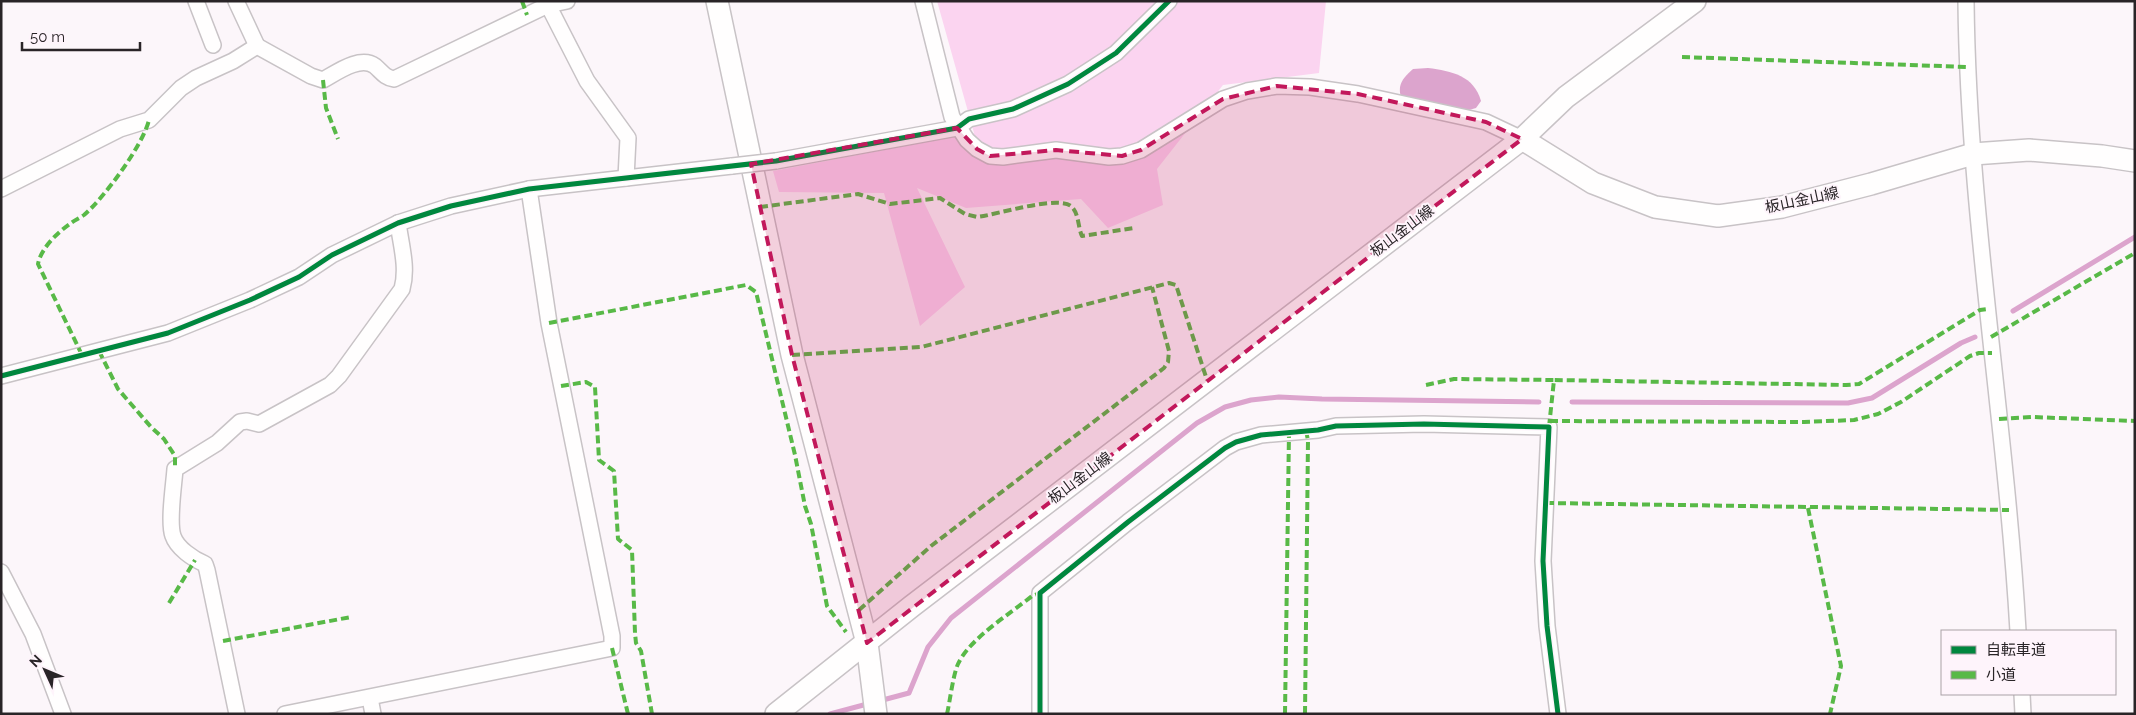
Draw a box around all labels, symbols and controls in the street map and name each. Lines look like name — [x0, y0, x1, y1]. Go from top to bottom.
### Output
scale bar — [22, 20, 140, 52]
text: 50 m — [30, 28, 65, 46]
street label: 板山金山線 — [1763, 183, 1841, 217]
street label: 板山金山線 — [1367, 201, 1437, 261]
street label: 板山金山線 — [1045, 448, 1115, 508]
legend — [1941, 630, 2116, 695]
text: 自転車道 — [1986, 641, 2046, 659]
north arrow — [20, 645, 70, 695]
text: N — [26, 652, 45, 670]
text: 小道 — [1986, 666, 2016, 684]

